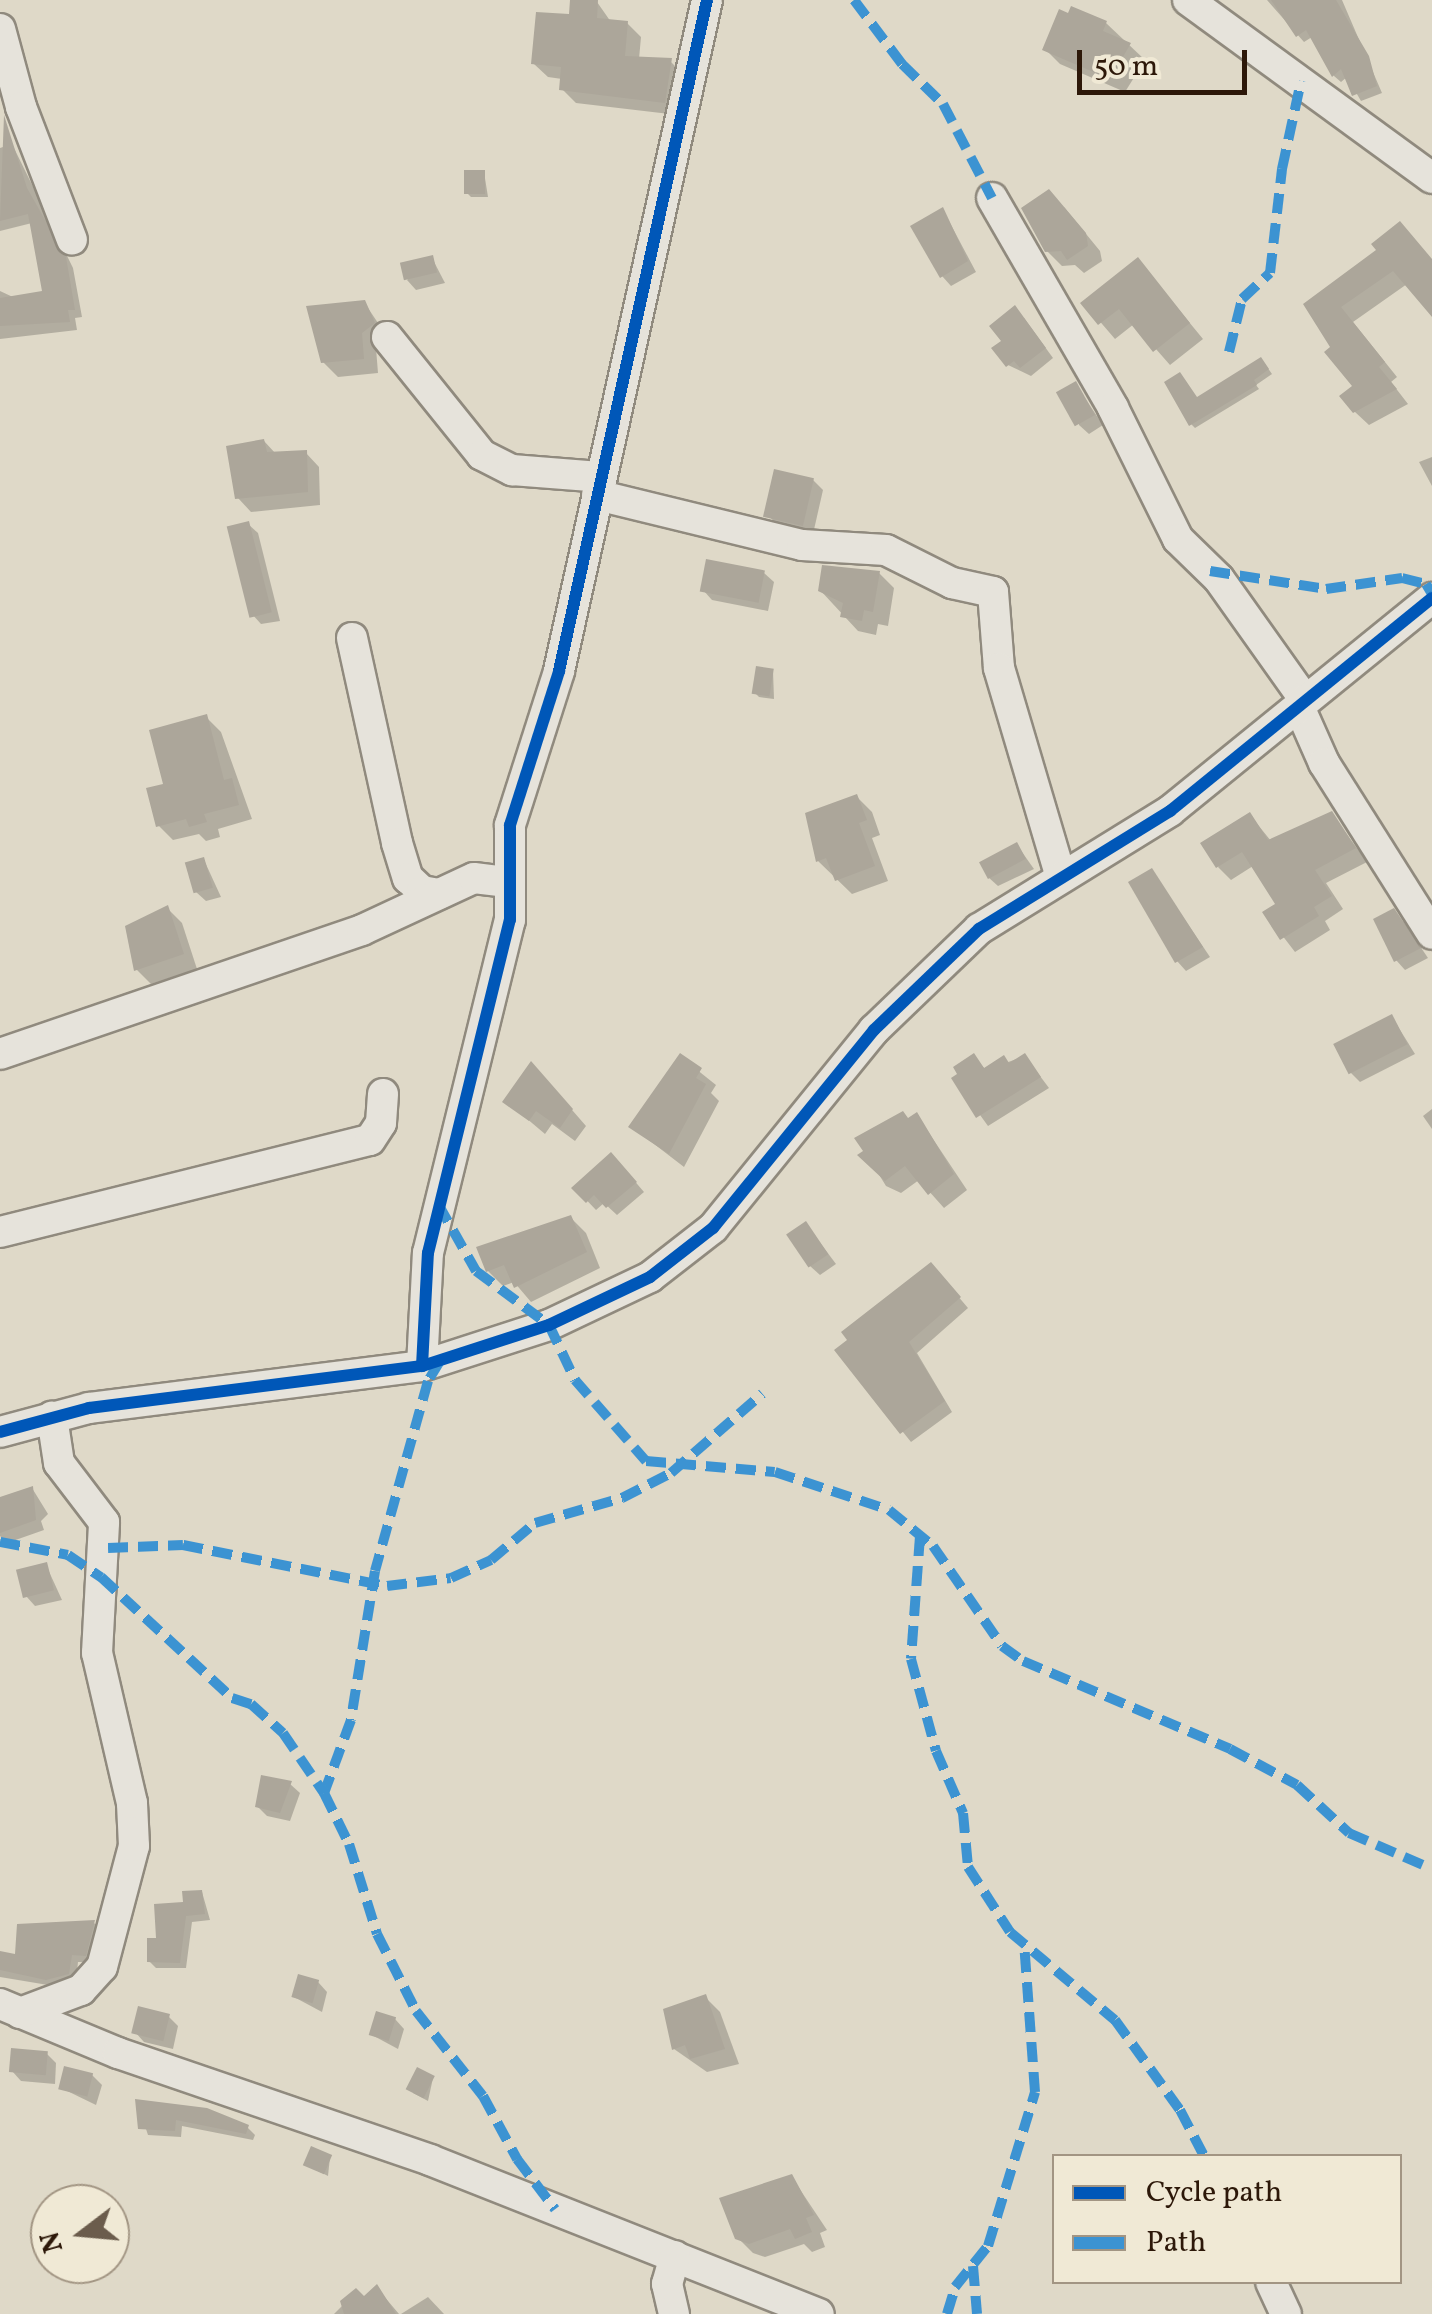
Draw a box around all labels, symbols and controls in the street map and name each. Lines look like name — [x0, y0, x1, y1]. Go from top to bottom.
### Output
scale bar — [1082, 30, 1252, 92]
text: 50 m — [1094, 46, 1158, 88]
legend — [1052, 2154, 1402, 2284]
text: Cycle path — [1146, 2172, 1282, 2214]
north arrow — [30, 2184, 130, 2284]
text: Path — [1146, 2222, 1206, 2264]
text: N — [31, 2227, 74, 2257]

